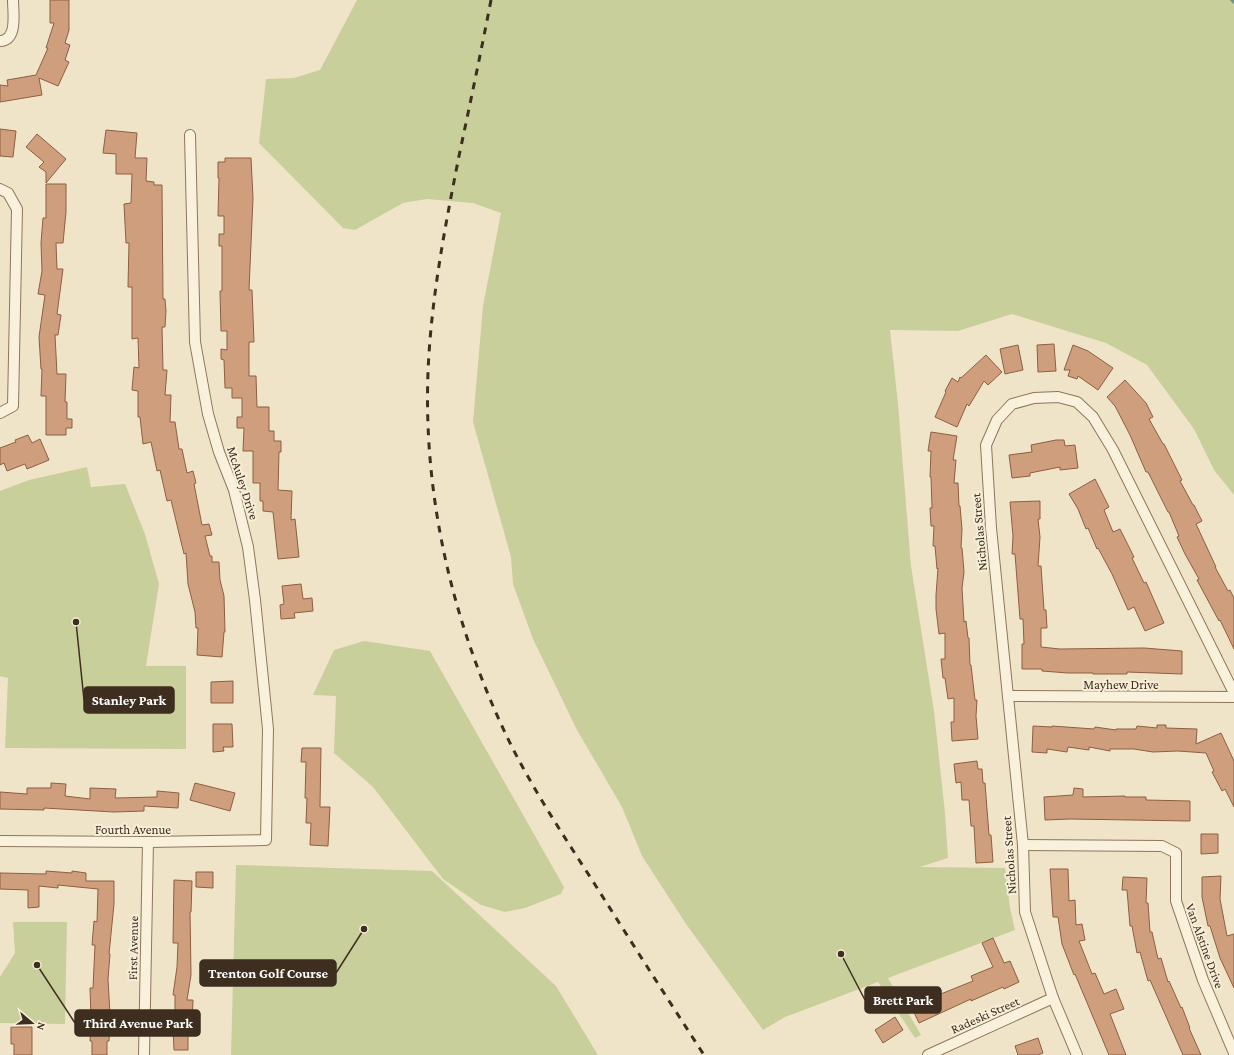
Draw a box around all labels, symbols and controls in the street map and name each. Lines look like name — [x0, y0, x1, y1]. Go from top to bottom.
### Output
street label: McAuley Drive — [224, 444, 262, 522]
street label: Nicholas Street — [968, 492, 990, 572]
street label: Mayhew Drive — [1083, 677, 1159, 692]
callout: Stanley Park — [84, 687, 174, 713]
text: Stanley Park — [92, 692, 167, 708]
street label: Nicholas Street — [999, 815, 1019, 895]
street label: Fourth Avenue — [95, 822, 171, 837]
street label: Van Alstine Drive — [1183, 901, 1227, 991]
street label: First Avenue — [125, 915, 141, 980]
callout: Trenton Golf Course — [200, 960, 336, 986]
text: Trenton Golf Course — [208, 965, 328, 981]
callout: Brett Park — [865, 987, 941, 1013]
text: Brett Park — [873, 992, 933, 1008]
street label: Radeski Street — [948, 993, 1022, 1037]
north arrow — [12, 1003, 52, 1043]
callout: Third Avenue Park — [75, 1010, 200, 1036]
text: Third Avenue Park — [83, 1015, 193, 1031]
text: N — [34, 1021, 48, 1032]

